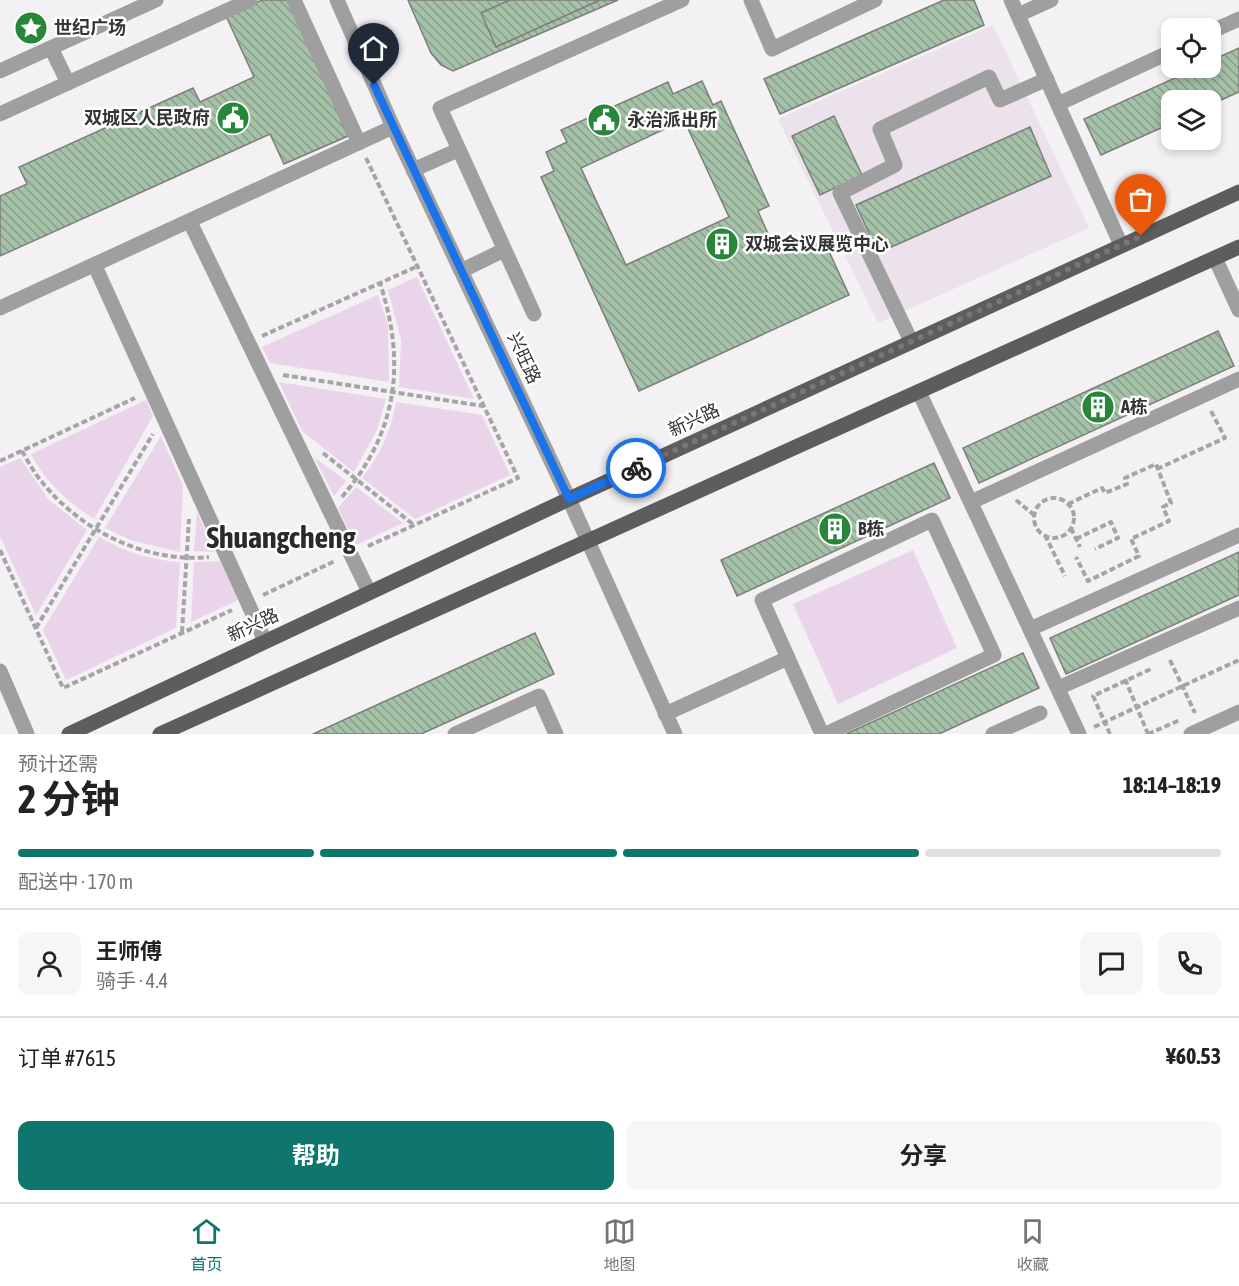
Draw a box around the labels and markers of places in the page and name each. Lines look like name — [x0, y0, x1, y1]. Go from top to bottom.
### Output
place icon: 世纪广场 — [13, 10, 49, 46]
place label: 世纪广场 — [54, 17, 126, 38]
pin — [348, 23, 399, 85]
public building icon: 双城区人民政府 — [215, 100, 251, 136]
public building icon: 永治派出所 — [586, 102, 622, 138]
place label: 双城区人民政府 — [84, 107, 210, 128]
place label: 永治派出所 — [627, 109, 717, 130]
pin — [1115, 174, 1166, 236]
building icon: 双城会议展览中心 — [704, 226, 740, 262]
place label: 双城会议展览中心 — [745, 233, 889, 254]
building icon: A栋 — [1080, 389, 1116, 425]
place label: A栋 — [1120, 396, 1148, 417]
building icon: B栋 — [817, 511, 853, 547]
place label: B栋 — [858, 518, 885, 539]

